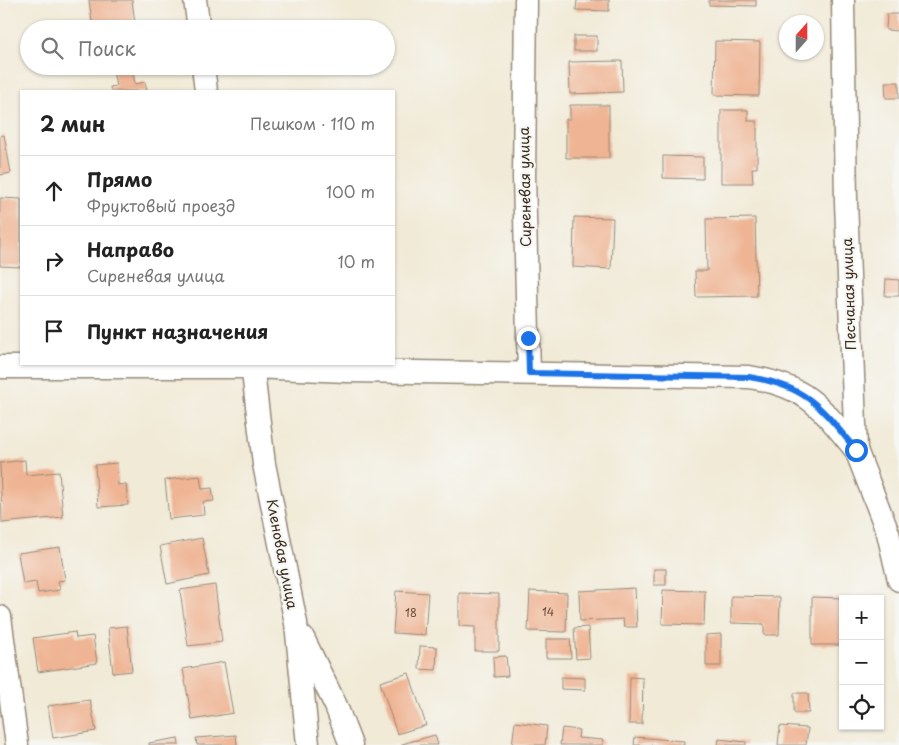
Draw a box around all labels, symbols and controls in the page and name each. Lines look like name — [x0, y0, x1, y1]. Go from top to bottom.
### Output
north arrow — [779, 15, 824, 60]
search box — [20, 20, 395, 75]
icon: search — [38, 34, 66, 62]
text: Поиск — [78, 34, 136, 62]
text: 2 мин — [40, 107, 105, 139]
text: Пешком · 110 m — [250, 111, 375, 135]
street label: Сиреневая улица — [513, 126, 536, 247]
text: Прямо — [87, 165, 152, 193]
icon: ahead — [40, 177, 68, 205]
text: 100 m — [326, 179, 375, 203]
text: Фруктовый проезд — [87, 193, 235, 217]
text: Направо — [87, 235, 174, 263]
street label: Песчаная улица — [836, 237, 861, 351]
icon: right — [40, 247, 68, 275]
text: 10 m — [338, 249, 375, 273]
text: Сиреневая улица — [87, 263, 225, 287]
icon: arrive — [40, 317, 68, 345]
text: Пункт назначения — [87, 317, 268, 345]
route end — [517, 327, 540, 350]
route start — [845, 439, 868, 462]
street label: Кленовая улица — [261, 497, 304, 611]
map controls — [839, 595, 884, 730]
button: + — [839, 595, 884, 640]
house number: 14 — [542, 603, 554, 620]
house number: 18 — [405, 604, 417, 621]
button: − — [839, 640, 884, 685]
button: locate — [839, 685, 884, 730]

